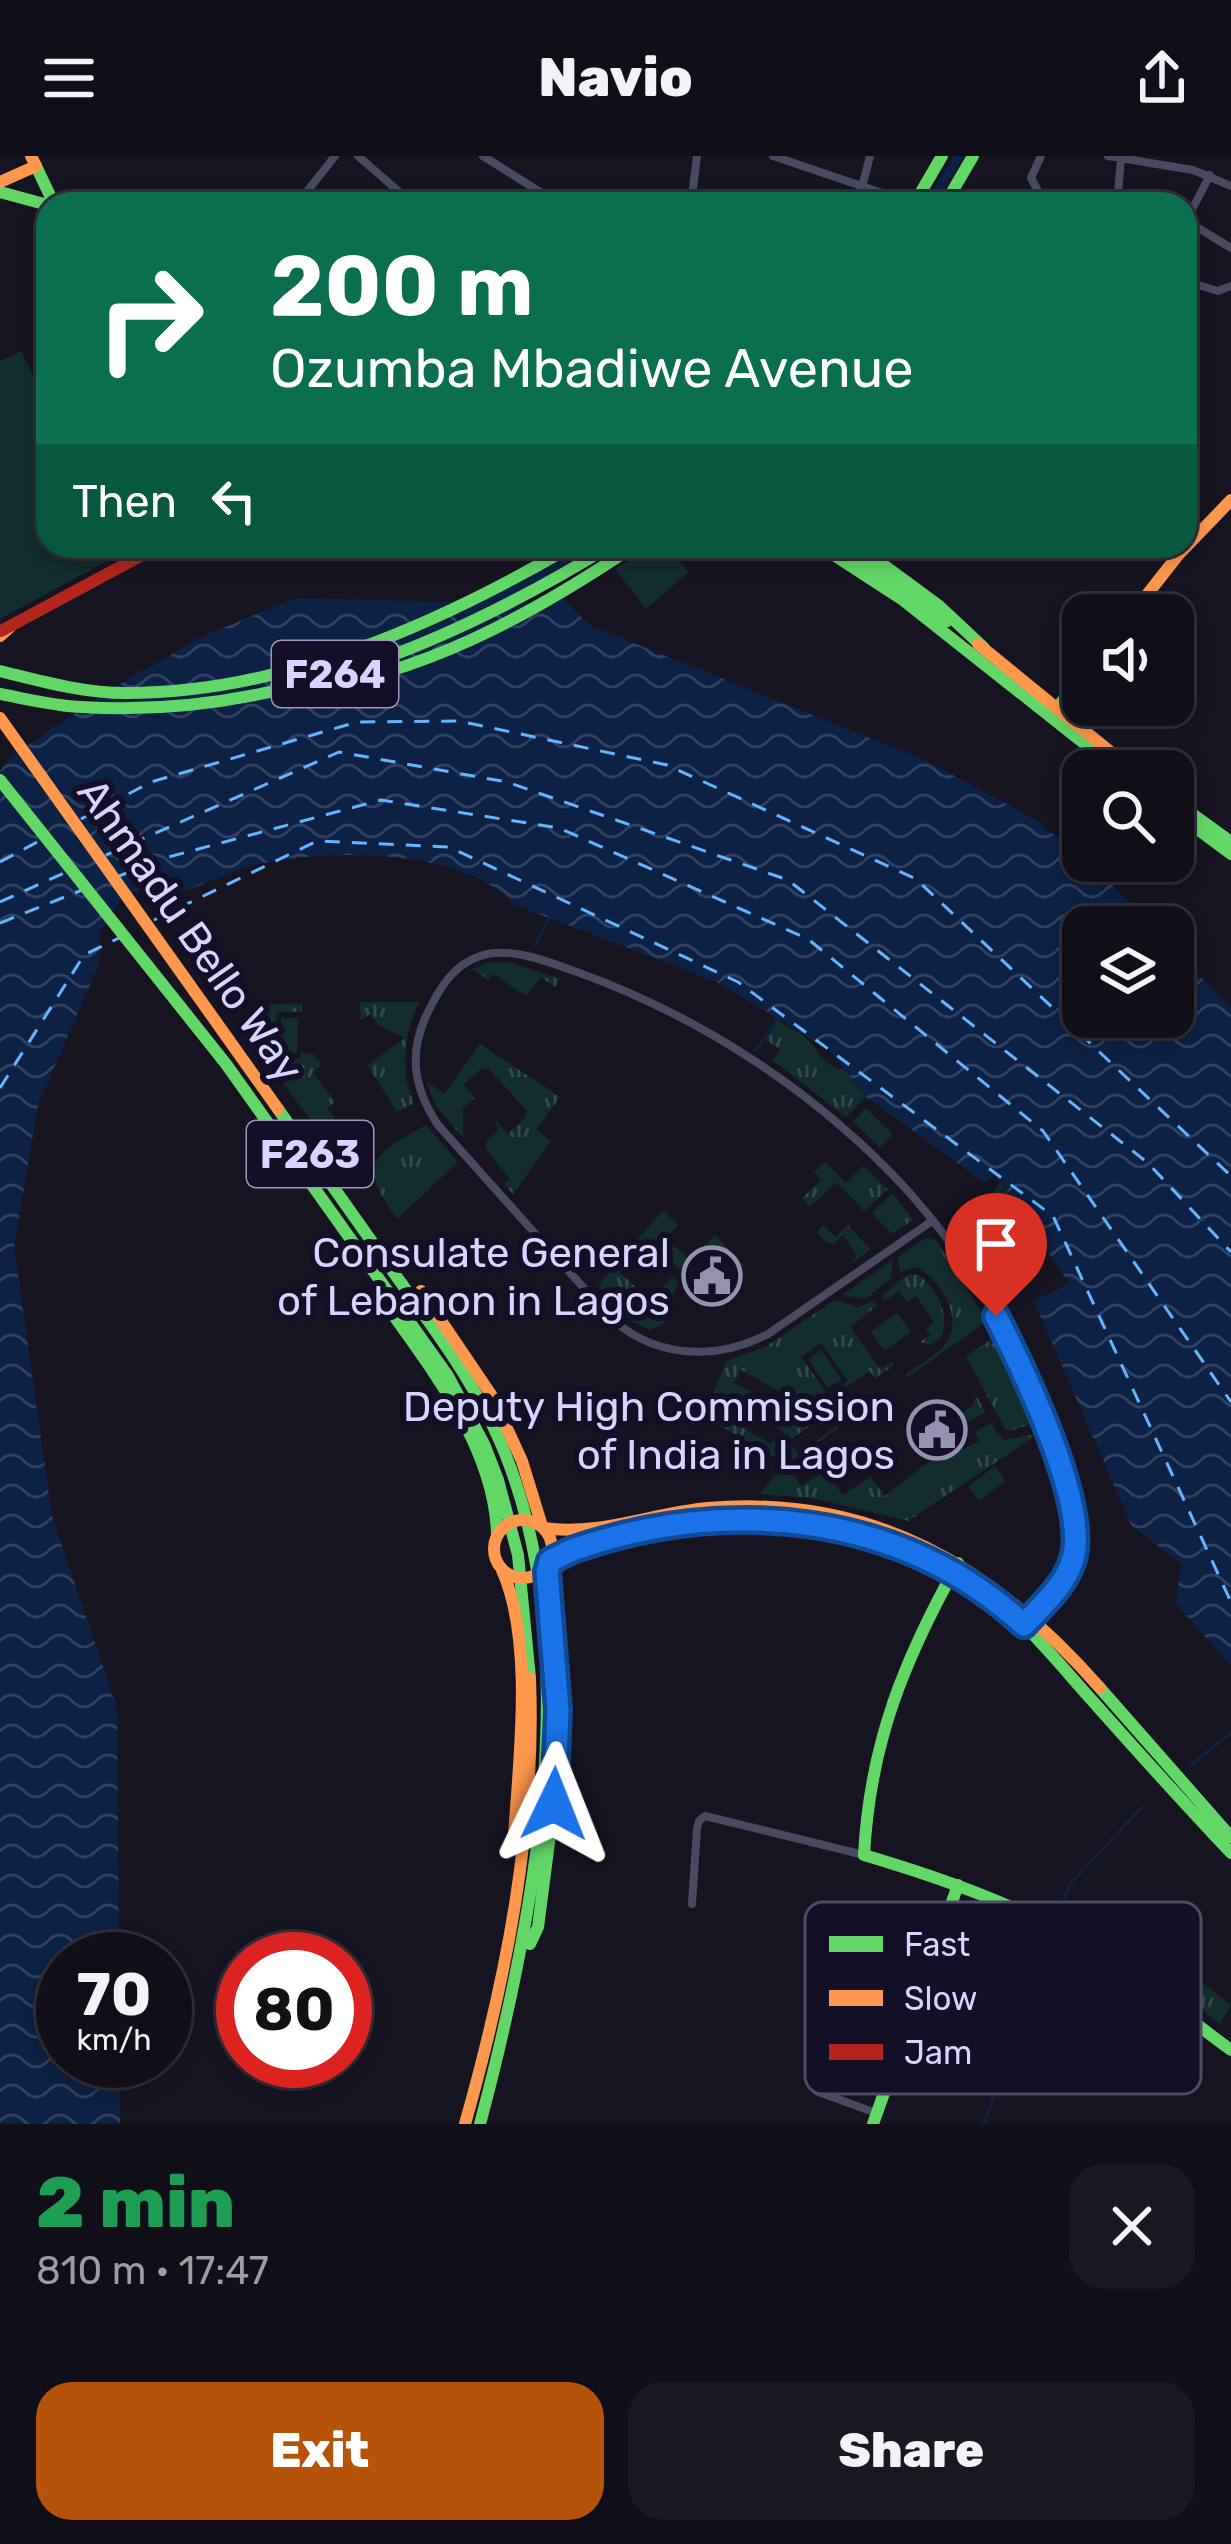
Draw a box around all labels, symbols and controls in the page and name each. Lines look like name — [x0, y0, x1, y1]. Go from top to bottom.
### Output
icon: menu — [36, 45, 102, 111]
icon: share — [1129, 45, 1195, 111]
text: Navio — [538, 46, 693, 110]
text: 200 m — [270, 236, 534, 336]
icon: right — [72, 240, 228, 396]
text: Ozumba Mbadiwe Avenue — [270, 337, 913, 401]
icon: left — [201, 468, 267, 534]
text: Then — [72, 475, 177, 528]
map controls — [1062, 594, 1194, 1038]
button: sound — [1062, 594, 1194, 726]
road number: F264 — [272, 641, 398, 707]
button: search — [1062, 750, 1194, 882]
street label: Ahmadu Bello Way — [67, 769, 314, 1092]
button: layers — [1062, 906, 1194, 1038]
road number: F263 — [247, 1121, 373, 1187]
pin — [945, 1193, 1047, 1316]
icon: arrive — [963, 1211, 1029, 1277]
place label: Consulate General of Lebanon in Lagos — [277, 1228, 670, 1326]
public building icon: Consulate General of Lebanon in Lagos — [681, 1245, 743, 1307]
place label: Deputy High Commission of India in Lagos — [403, 1382, 895, 1480]
public building icon: Deputy High Commission of India in Lagos — [906, 1399, 968, 1461]
position arrow — [491, 1741, 617, 1867]
legend — [805, 1902, 1201, 2094]
text: Fast — [904, 1925, 970, 1964]
speed limit sign: 80 — [216, 1932, 372, 2088]
text: 70 — [76, 1959, 152, 2030]
text: Slow — [904, 1979, 978, 2018]
text: km/h — [77, 2022, 151, 2058]
text: Jam — [904, 2033, 972, 2072]
text: 2 min — [36, 2160, 235, 2245]
button: close — [1069, 2163, 1195, 2289]
text: 810 m · 17:47 — [36, 2248, 269, 2294]
button: Exit — [36, 2382, 604, 2520]
button: Share — [628, 2382, 1195, 2520]

